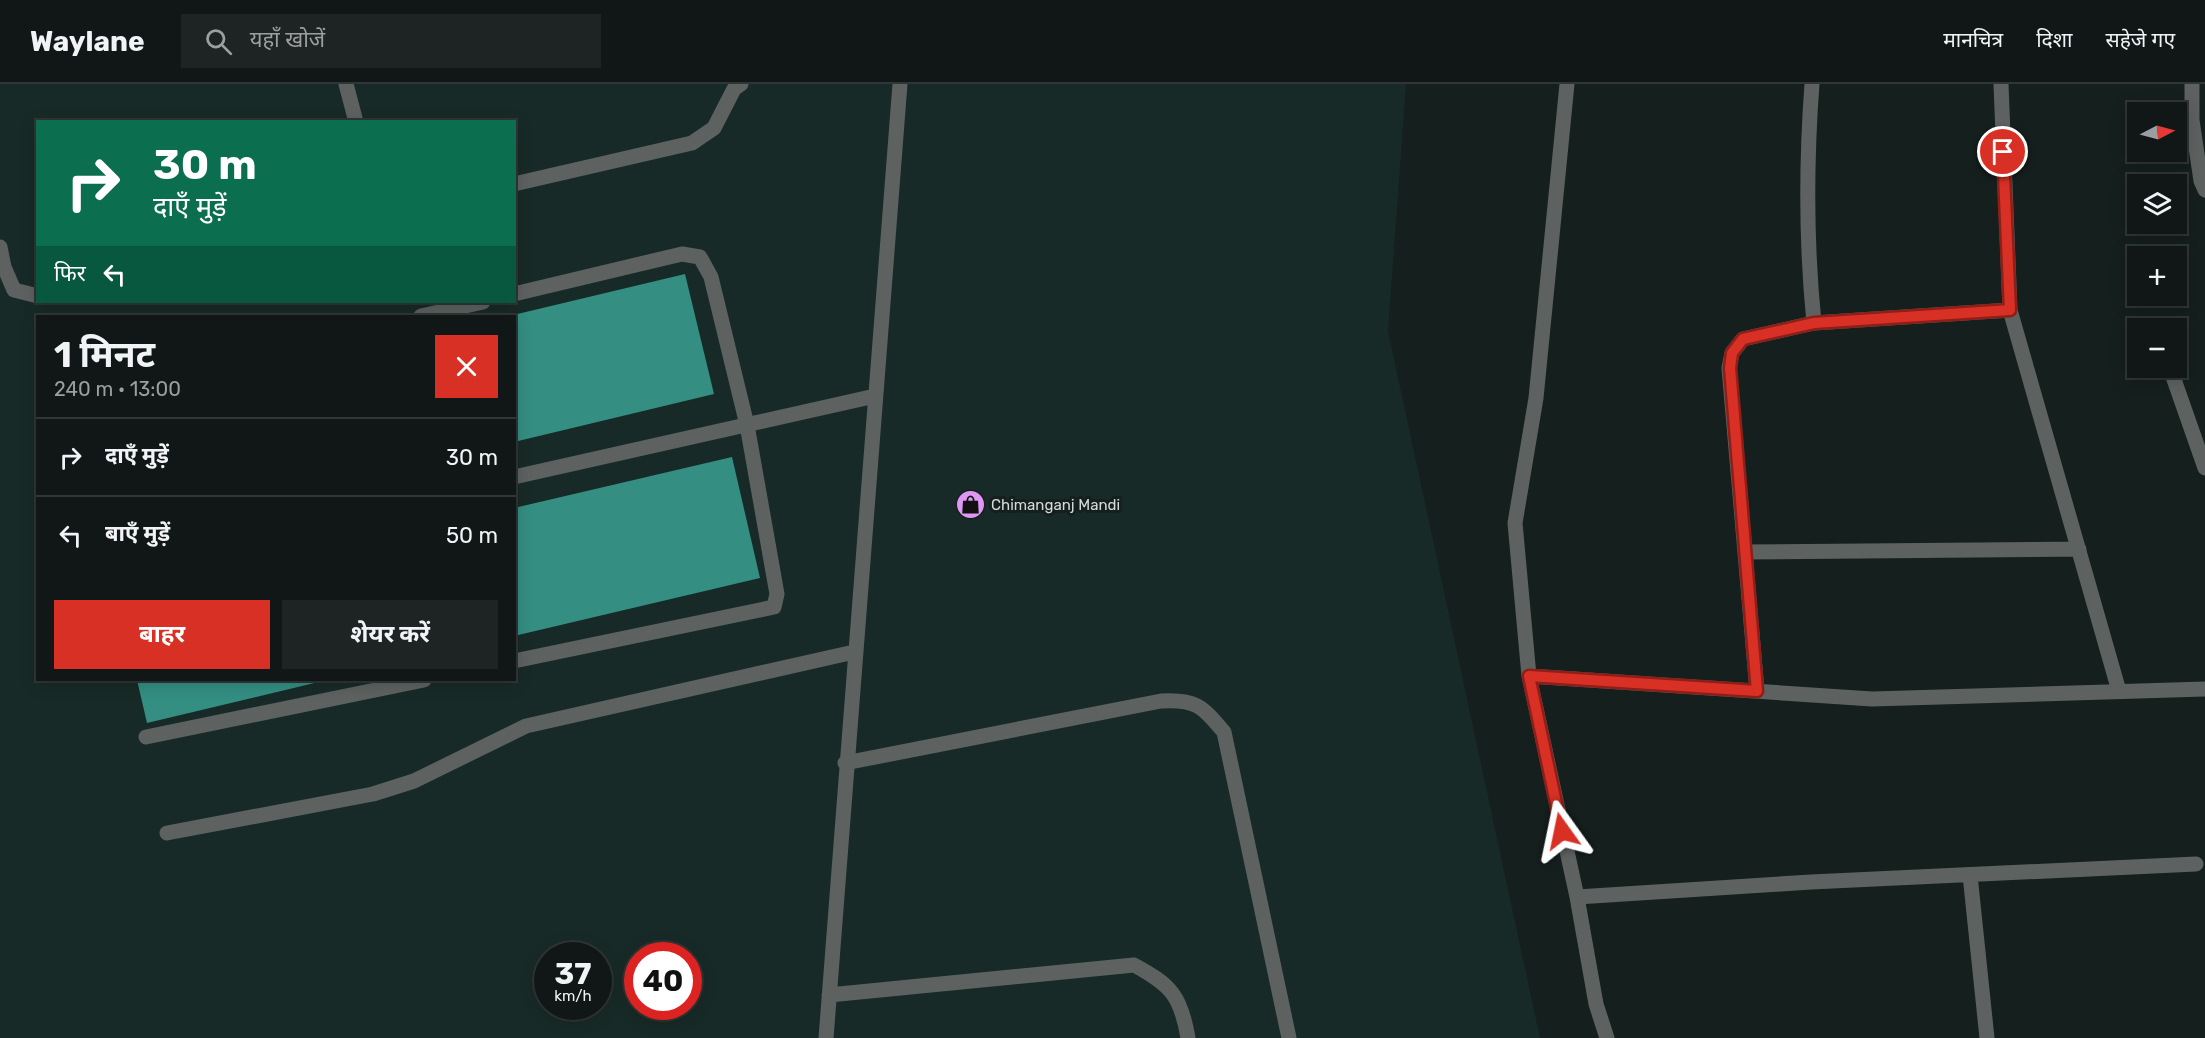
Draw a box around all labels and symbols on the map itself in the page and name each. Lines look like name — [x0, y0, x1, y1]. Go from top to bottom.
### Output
north arrow — [2127, 102, 2187, 162]
pin — [1977, 126, 2028, 177]
shop icon: Chimanganj Mandi — [954, 489, 986, 521]
place label: Chimanganj Mandi — [991, 496, 1120, 514]
position arrow — [1530, 799, 1594, 863]
speed limit sign: 40 — [624, 942, 702, 1020]

